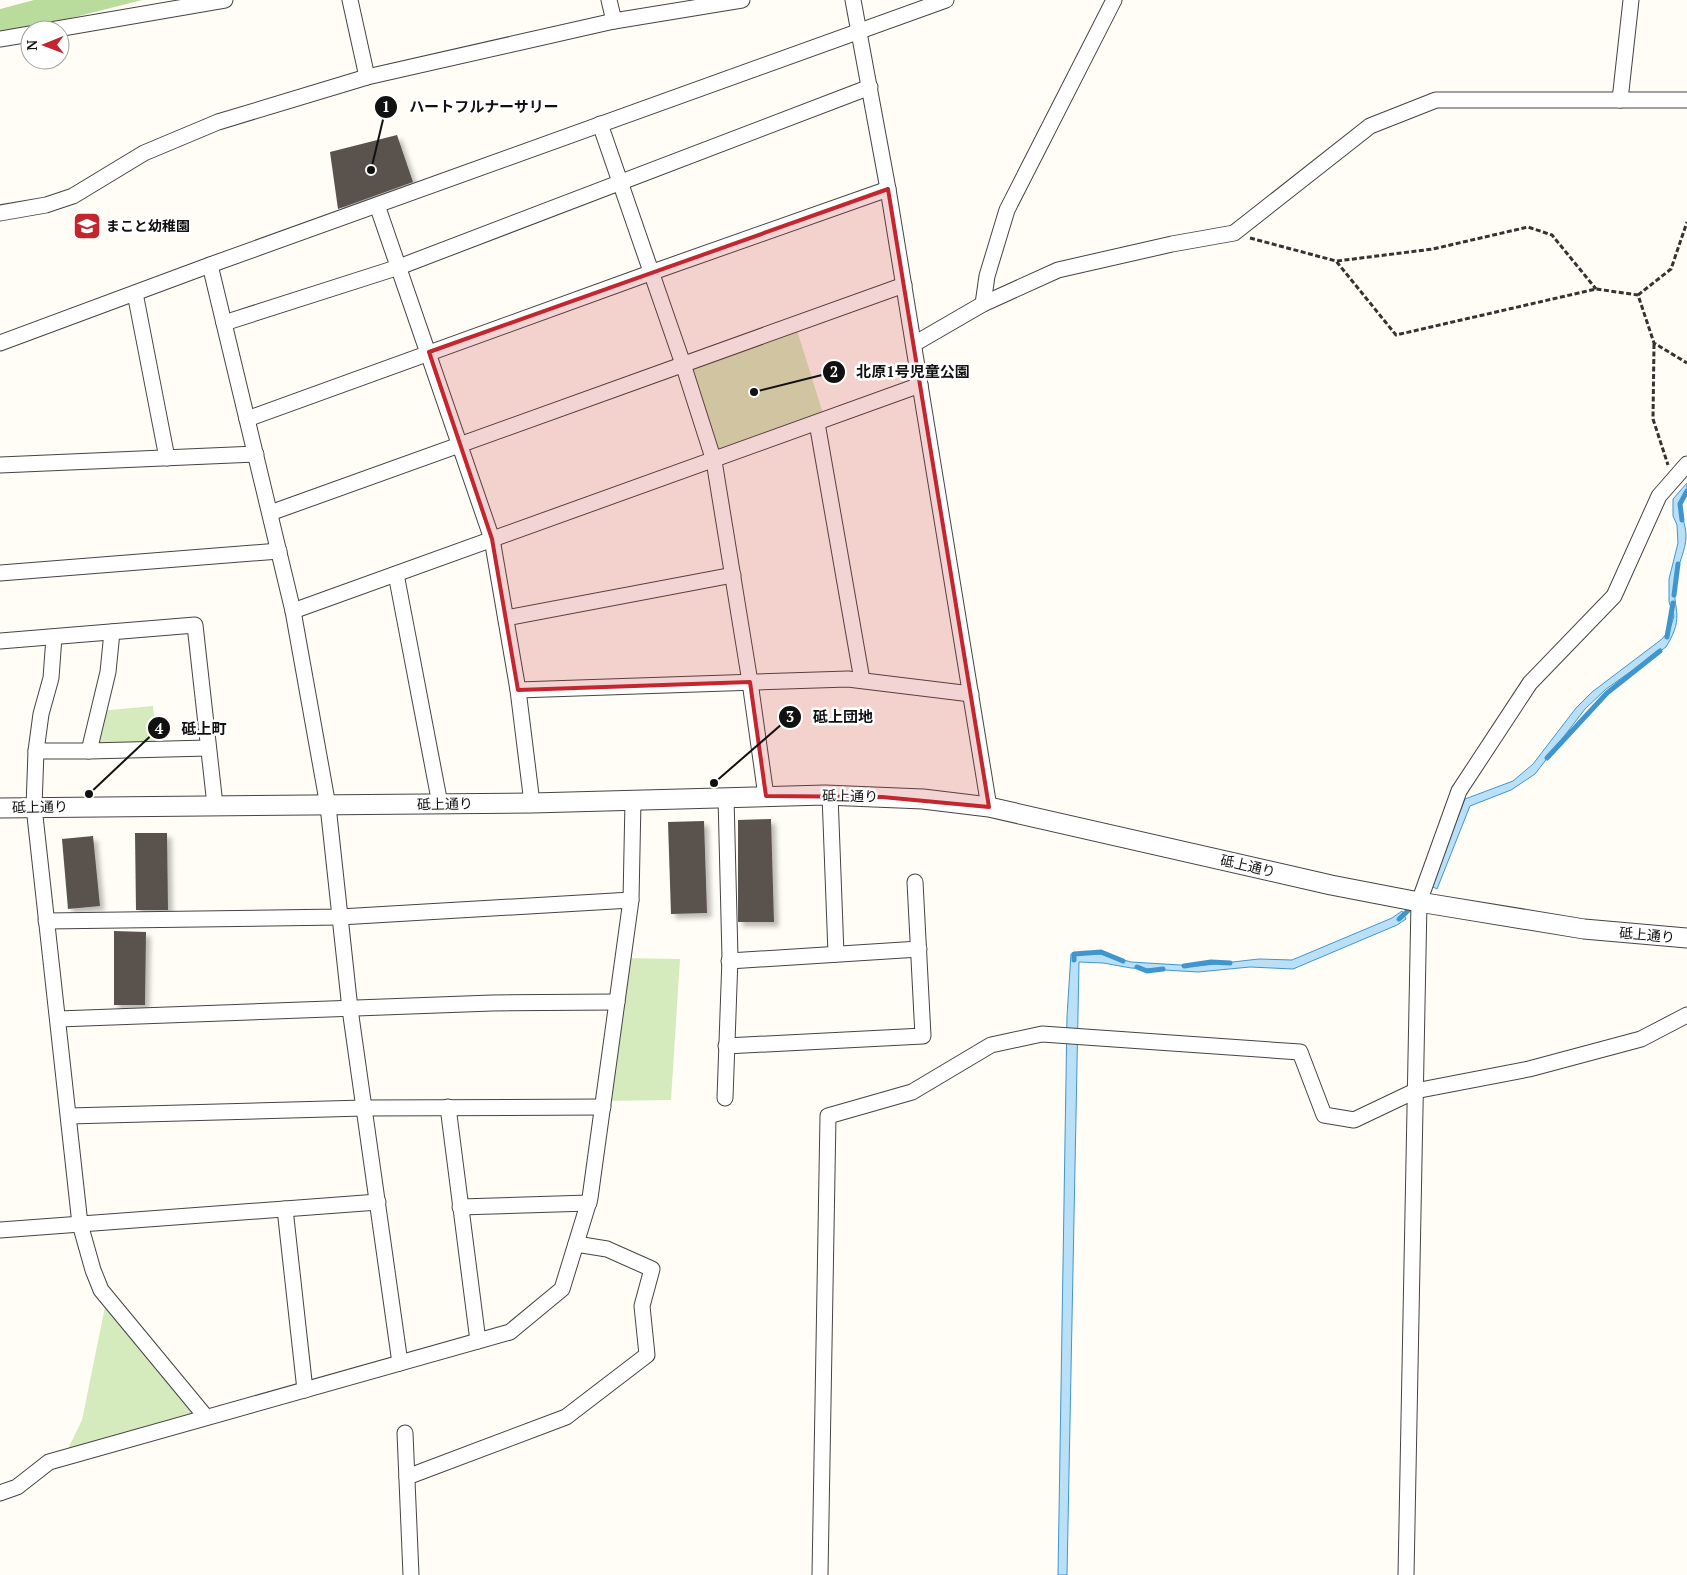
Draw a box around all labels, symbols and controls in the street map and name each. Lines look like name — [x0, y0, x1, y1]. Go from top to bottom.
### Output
north arrow — [20, 20, 70, 70]
text: N — [22, 39, 41, 51]
callout: ハートフルナーサリー — [374, 92, 569, 122]
text: 1 — [382, 96, 390, 116]
text: ハートフルナーサリー — [409, 96, 559, 116]
school or university icon: まこと幼稚園 — [72, 211, 102, 241]
place label: まこと幼稚園 — [106, 216, 190, 235]
callout: 北原1号児童公園 — [821, 357, 980, 387]
text: 2 — [830, 361, 838, 381]
text: 北原1号児童公園 — [856, 361, 970, 381]
callout: 砥上団地 — [778, 702, 883, 732]
text: 3 — [786, 706, 794, 726]
text: 砥上団地 — [813, 706, 873, 726]
callout: 砥上町 — [147, 713, 237, 743]
text: 4 — [155, 718, 164, 738]
text: 砥上町 — [181, 718, 227, 738]
street label: 砥上通り — [822, 786, 878, 805]
street label: 砥上通り — [417, 794, 473, 813]
street label: 砥上通り — [12, 797, 68, 816]
street label: 砥上通り — [1219, 850, 1278, 881]
street label: 砥上通り — [1618, 923, 1676, 946]

